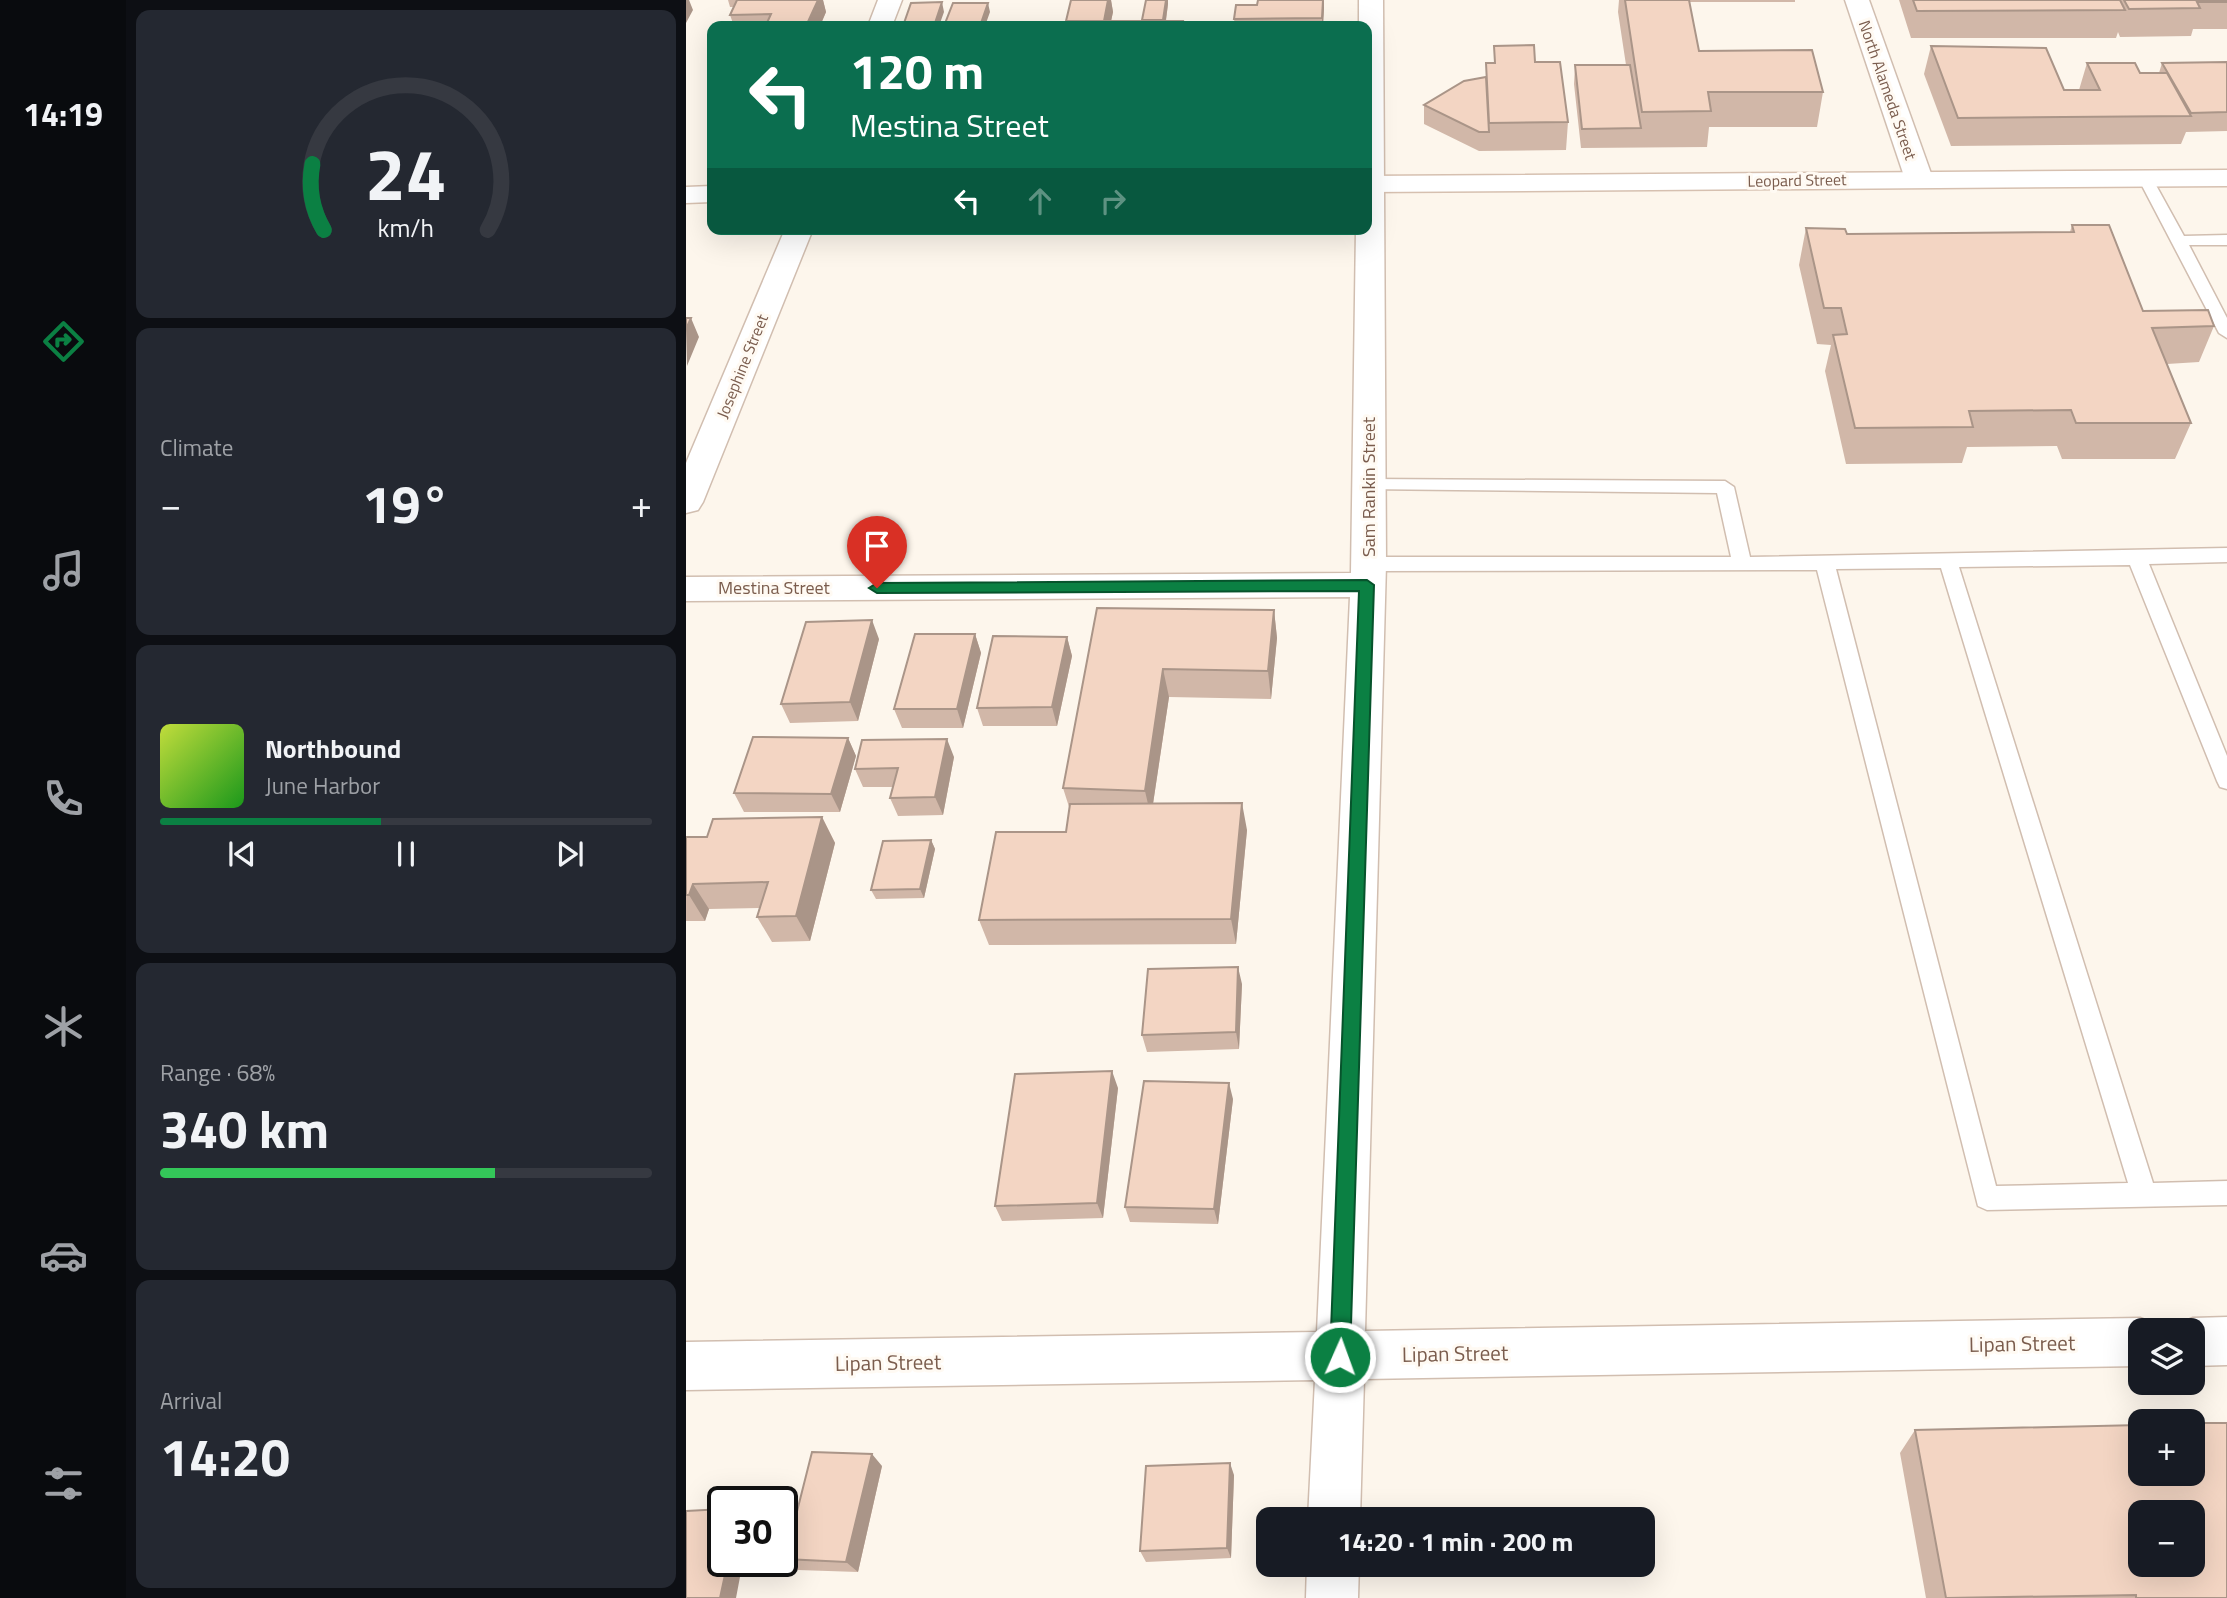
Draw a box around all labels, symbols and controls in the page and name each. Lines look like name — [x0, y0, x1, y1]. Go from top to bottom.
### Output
street label: North Alameda Street — [1853, 17, 1923, 163]
text: 120 m — [850, 33, 984, 108]
icon: left — [735, 49, 826, 140]
text: 14:19 — [23, 90, 103, 138]
text: Mestina Street — [850, 101, 1049, 149]
text: 24 — [365, 118, 447, 228]
street label: Leopard Street — [1747, 167, 1847, 193]
icon: left — [948, 182, 986, 220]
icon: ahead — [1021, 182, 1059, 220]
icon: right — [1094, 182, 1132, 220]
text: km/h — [378, 209, 434, 247]
street label: Josephine Street — [710, 310, 774, 422]
icon: directions — [39, 317, 88, 366]
street label: Sam Rankin Street — [1355, 416, 1382, 557]
text: Climate — [160, 430, 233, 465]
text: 19° — [362, 464, 450, 543]
text: − — [160, 475, 181, 533]
text: + — [631, 475, 652, 533]
pin — [847, 516, 907, 588]
icon: arrive — [858, 527, 896, 565]
icon: music — [39, 546, 88, 595]
street label: Mestina Street — [718, 574, 831, 601]
text: Northbound — [265, 729, 401, 768]
text: June Harbor — [265, 768, 380, 803]
icon: phone — [39, 774, 88, 823]
icon: previous — [223, 835, 261, 873]
icon: pause — [387, 835, 425, 873]
icon: next — [551, 835, 589, 873]
icon: climate — [39, 1002, 88, 1051]
text: Range · 68% — [160, 1055, 275, 1090]
text: 340 km — [160, 1089, 329, 1168]
icon: car — [39, 1231, 88, 1280]
map controls — [2128, 1318, 2205, 1577]
button: layers — [2128, 1318, 2205, 1395]
position arrow — [1303, 1320, 1377, 1394]
street label: Lipan Street — [1969, 1326, 2076, 1360]
street label: Lipan Street — [1402, 1336, 1509, 1370]
street label: Lipan Street — [835, 1345, 942, 1379]
text: Arrival — [160, 1383, 222, 1418]
button: + — [2128, 1409, 2205, 1486]
text: 14:20 — [160, 1417, 290, 1496]
icon: filters — [39, 1459, 88, 1508]
speed limit sign: 30 — [707, 1486, 798, 1577]
button: − — [2128, 1500, 2205, 1577]
text: 14:20 · 1 min · 200 m — [1338, 1522, 1573, 1561]

